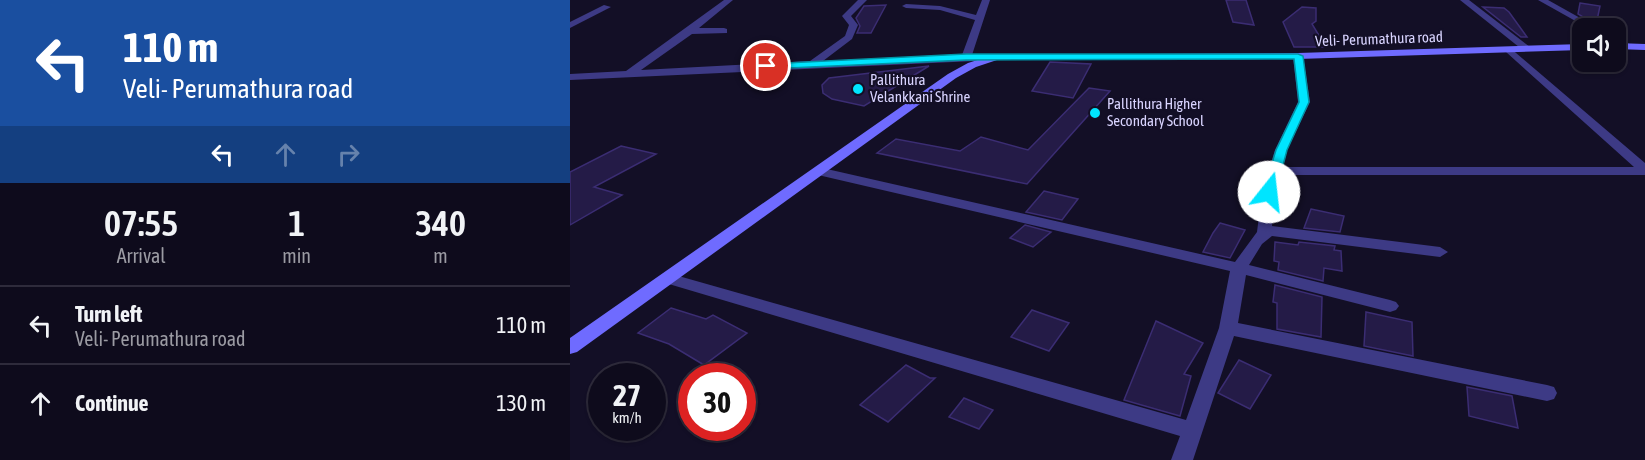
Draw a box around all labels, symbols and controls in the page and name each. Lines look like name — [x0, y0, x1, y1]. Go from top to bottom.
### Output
map controls — [1572, 18, 1626, 72]
button: sound — [1572, 18, 1626, 72]
text: 110 m — [123, 23, 218, 71]
icon: left — [24, 24, 102, 102]
street label: Veli- Perumathura road — [1315, 28, 1443, 49]
pin — [740, 40, 791, 91]
icon: arrive — [749, 49, 782, 82]
place label: Pallithura Velankkani Shrine — [870, 71, 971, 105]
text: Veli- Perumathura road — [123, 73, 353, 104]
marker: Pallithura Velankkani Shrine — [851, 82, 865, 96]
place label: Pallithura Higher Secondary School — [1107, 95, 1204, 129]
marker: Pallithura Higher Secondary School — [1088, 106, 1102, 120]
icon: left — [206, 138, 239, 171]
icon: ahead — [269, 138, 302, 171]
icon: right — [332, 138, 365, 171]
position arrow — [1237, 160, 1301, 224]
text: 07:55 — [104, 202, 178, 244]
text: 1 — [288, 202, 305, 244]
text: 340 — [415, 202, 466, 244]
text: Arrival — [117, 244, 166, 267]
text: min — [282, 244, 311, 267]
text: m — [433, 244, 448, 267]
text: Turn left — [75, 301, 142, 327]
icon: left — [24, 309, 57, 342]
text: 110 m — [496, 312, 546, 338]
text: Veli- Perumathura road — [75, 327, 246, 350]
speed limit sign: 30 — [678, 363, 756, 441]
text: 27 — [613, 378, 641, 412]
icon: ahead — [24, 387, 57, 420]
text: Continue — [75, 390, 149, 416]
text: 130 m — [496, 390, 546, 416]
text: km/h — [612, 409, 642, 426]

